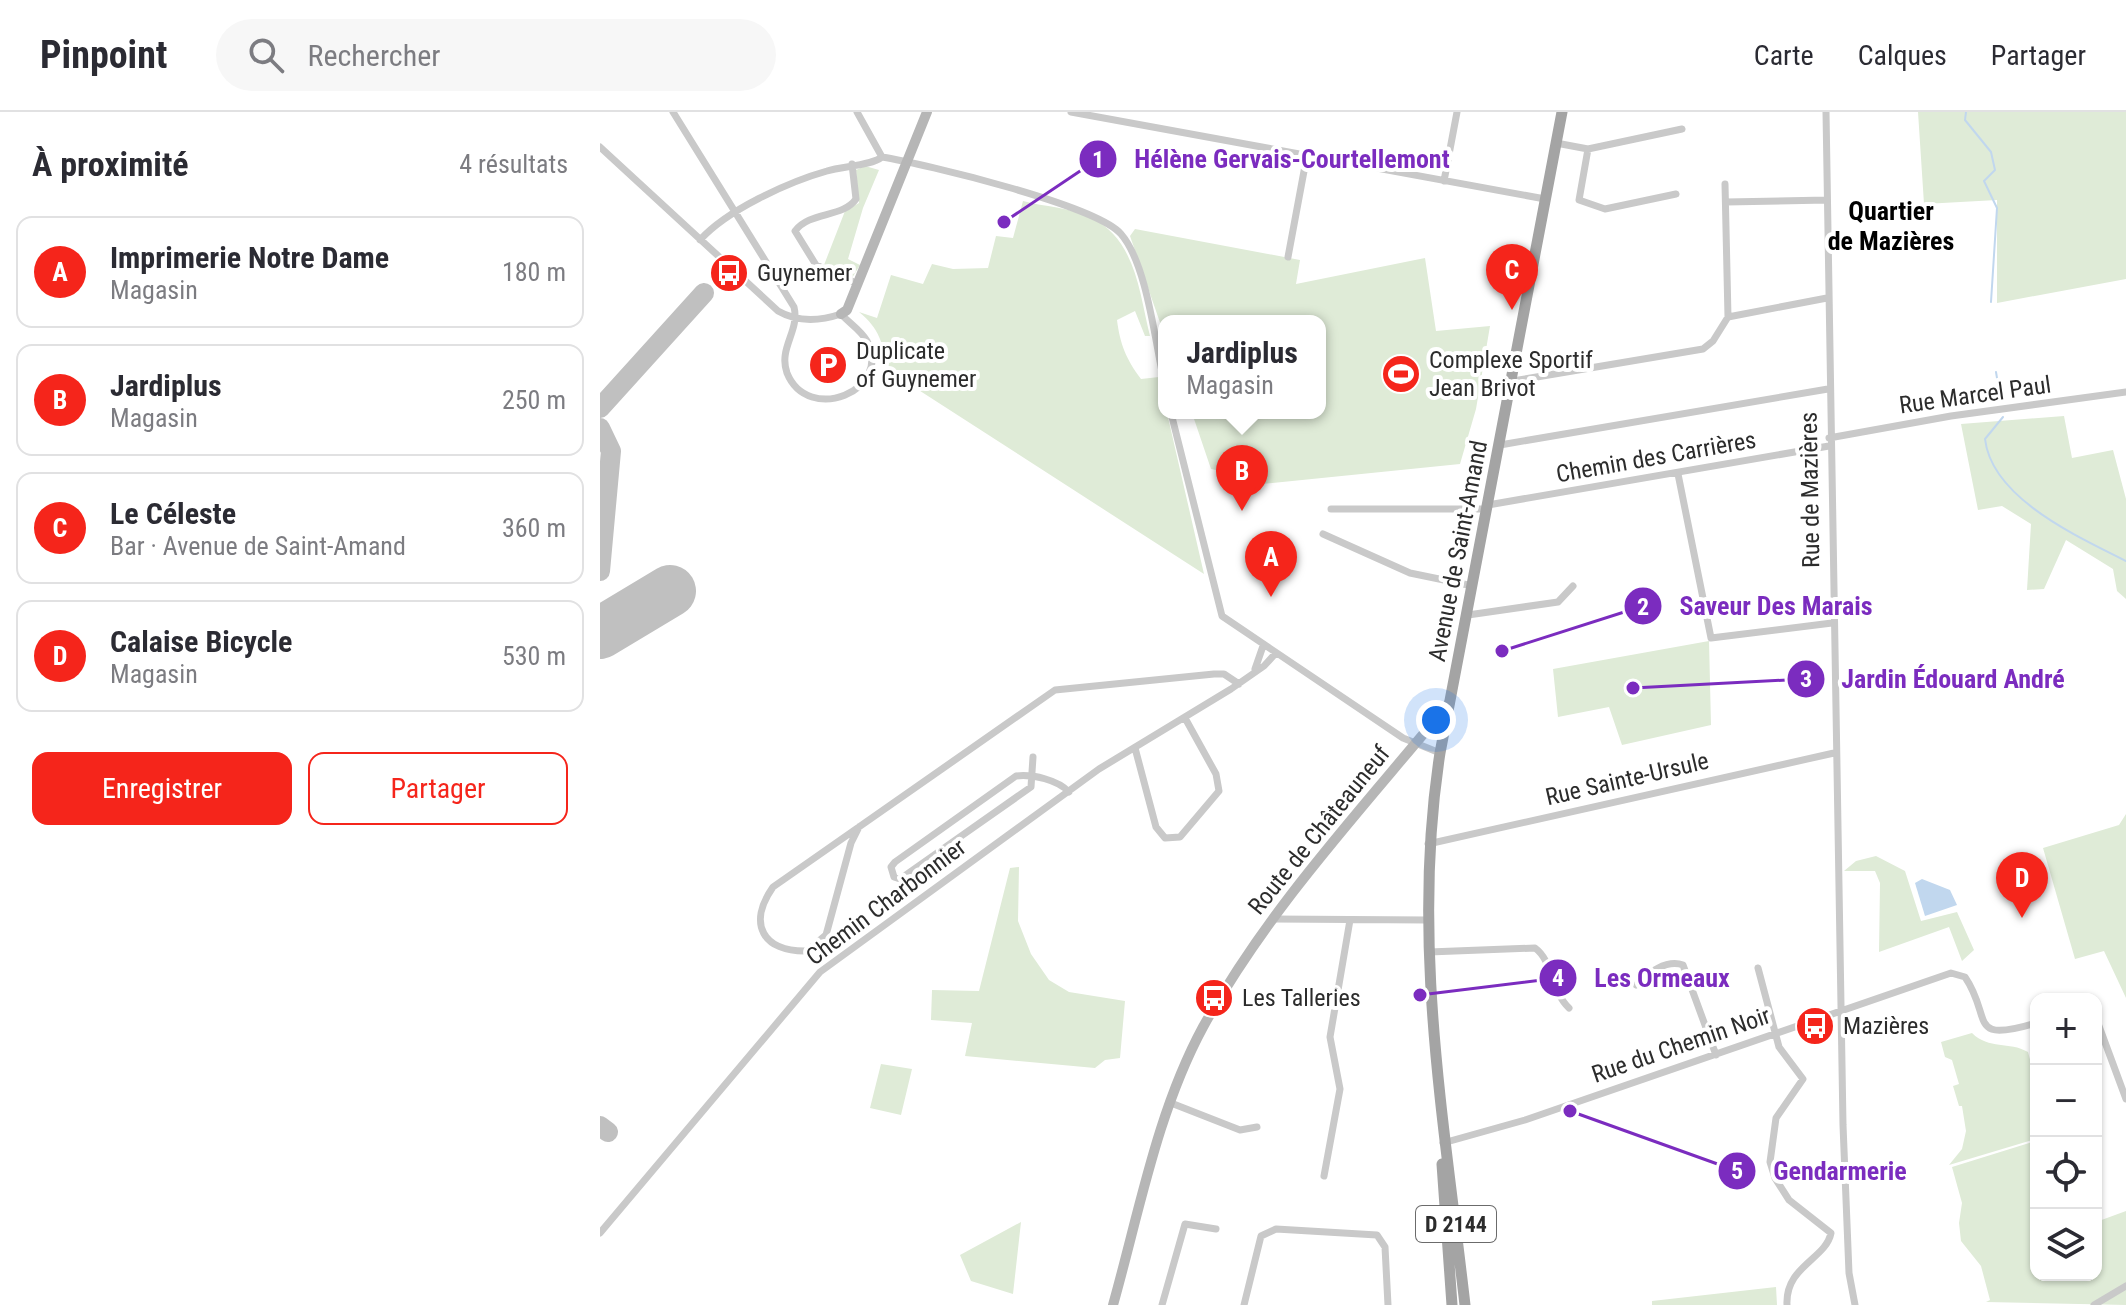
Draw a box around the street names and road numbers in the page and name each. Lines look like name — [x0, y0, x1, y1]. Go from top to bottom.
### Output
street label: Rue Marcel Paul — [1897, 370, 2053, 420]
street label: Rue de Mazières — [1795, 412, 1825, 568]
street label: Chemin des Carrières — [1554, 426, 1758, 488]
street label: Avenue de Saint-Amand — [1423, 438, 1493, 664]
street label: Route de Châteauneuf — [1242, 740, 1396, 920]
street label: Rue Sainte-Ursule — [1543, 747, 1711, 811]
street label: Chemin Charbonnier — [801, 833, 971, 971]
street label: Rue du Chemin Noir — [1588, 1001, 1774, 1089]
road number: D 2144 — [1416, 1206, 1496, 1242]

